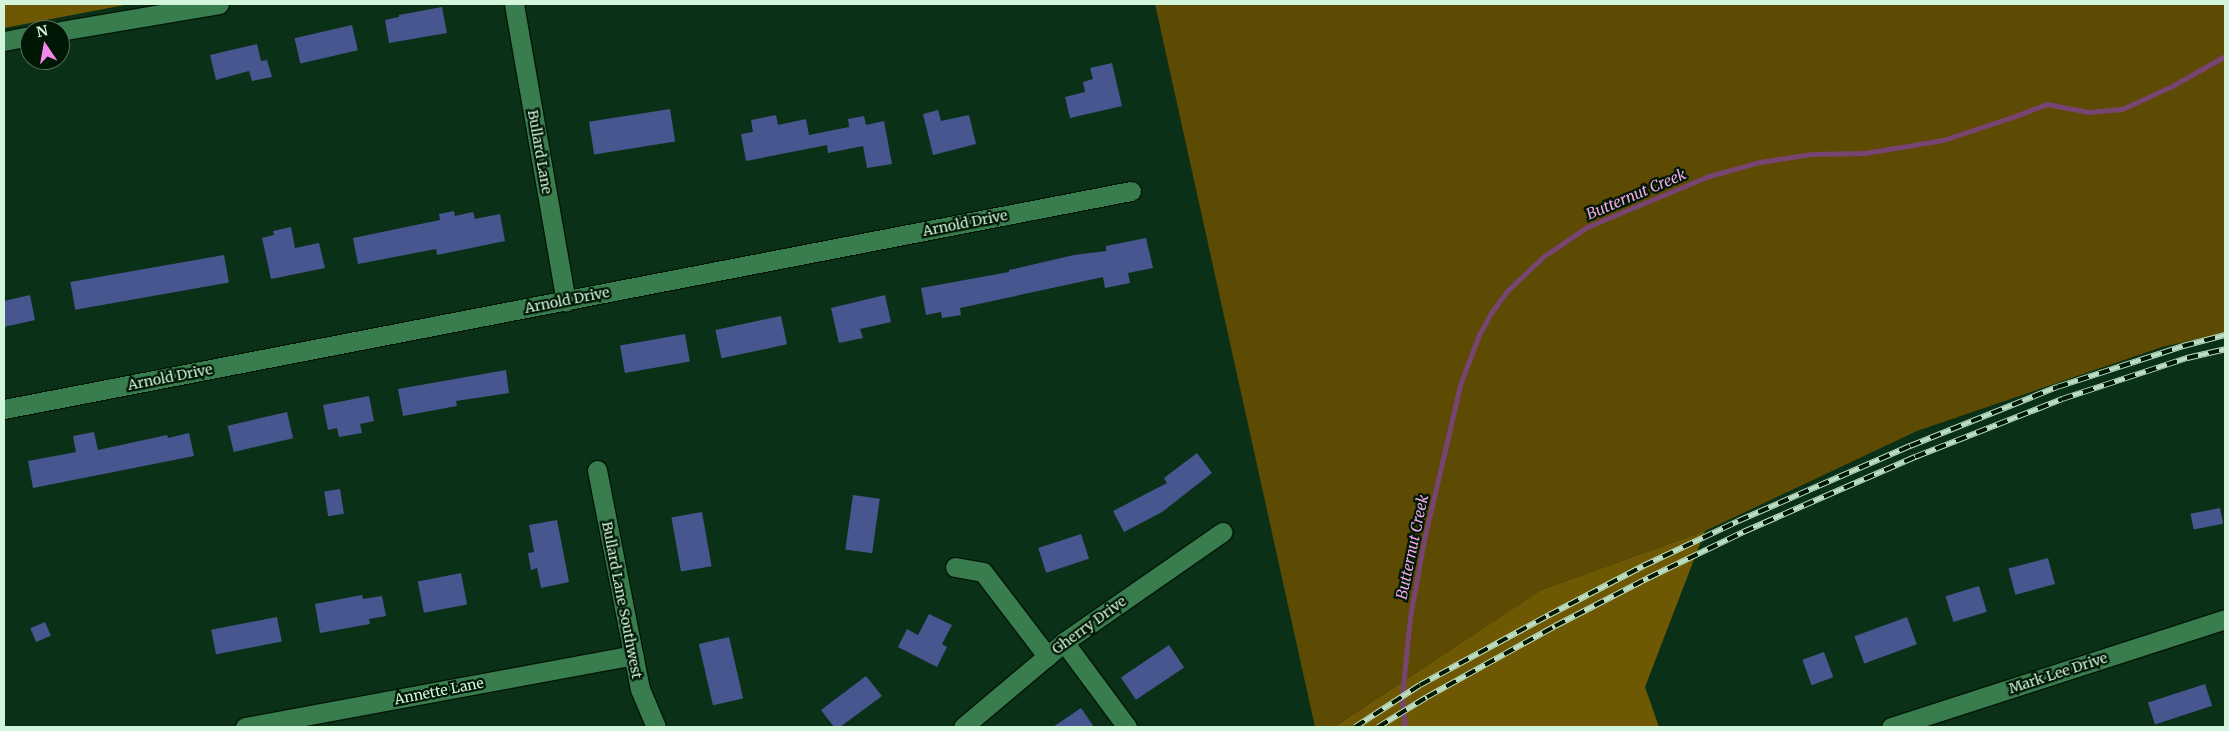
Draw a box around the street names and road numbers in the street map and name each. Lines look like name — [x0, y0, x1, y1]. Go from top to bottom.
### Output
street label: Bullard Lane — [524, 109, 556, 195]
street label: Arnold Drive — [921, 207, 1009, 239]
street label: Arnold Drive — [523, 284, 611, 316]
street label: Arnold Drive — [126, 361, 214, 393]
street label: Bullard Lane Southwest — [599, 520, 645, 680]
street label: Gherry Drive — [1049, 593, 1129, 657]
street label: Mark Lee Drive — [2006, 649, 2110, 697]
street label: Annette Lane — [393, 674, 485, 708]

